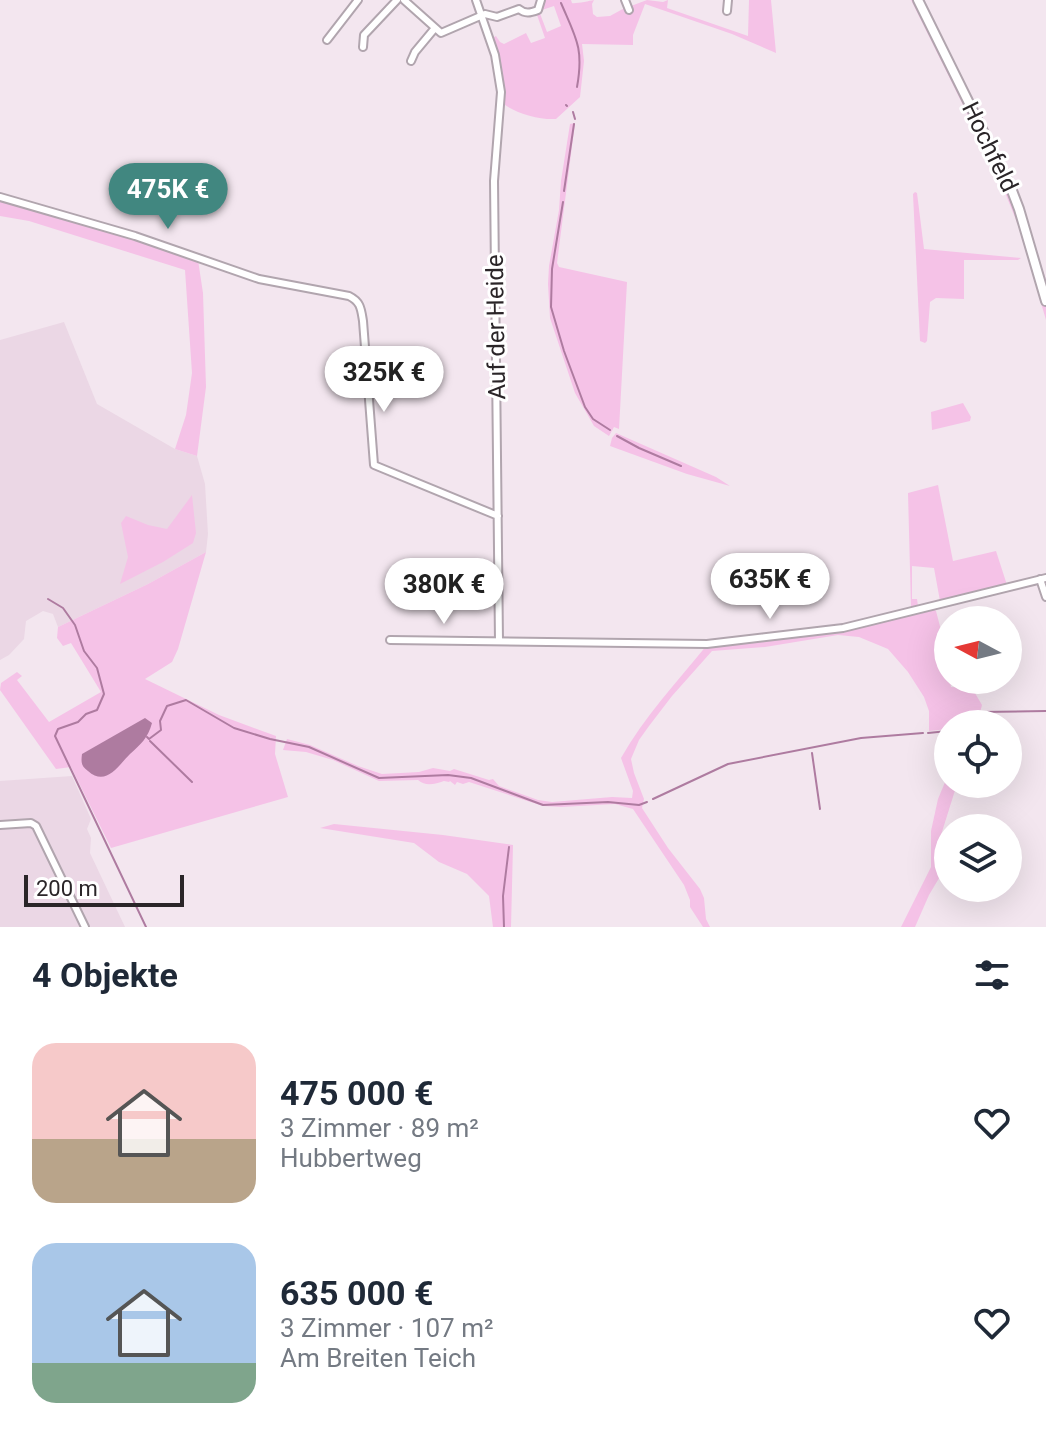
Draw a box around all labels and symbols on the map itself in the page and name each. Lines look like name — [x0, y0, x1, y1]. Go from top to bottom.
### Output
street label: Hochfeld — [956, 97, 1024, 197]
pin: 475K € — [103, 163, 233, 231]
street label: Auf der Heide — [481, 254, 511, 400]
pin: 325K € — [319, 346, 449, 414]
pin: 635K € — [705, 553, 835, 621]
pin: 380K € — [379, 558, 509, 626]
north arrow — [934, 606, 1022, 694]
scale bar — [24, 871, 184, 907]

